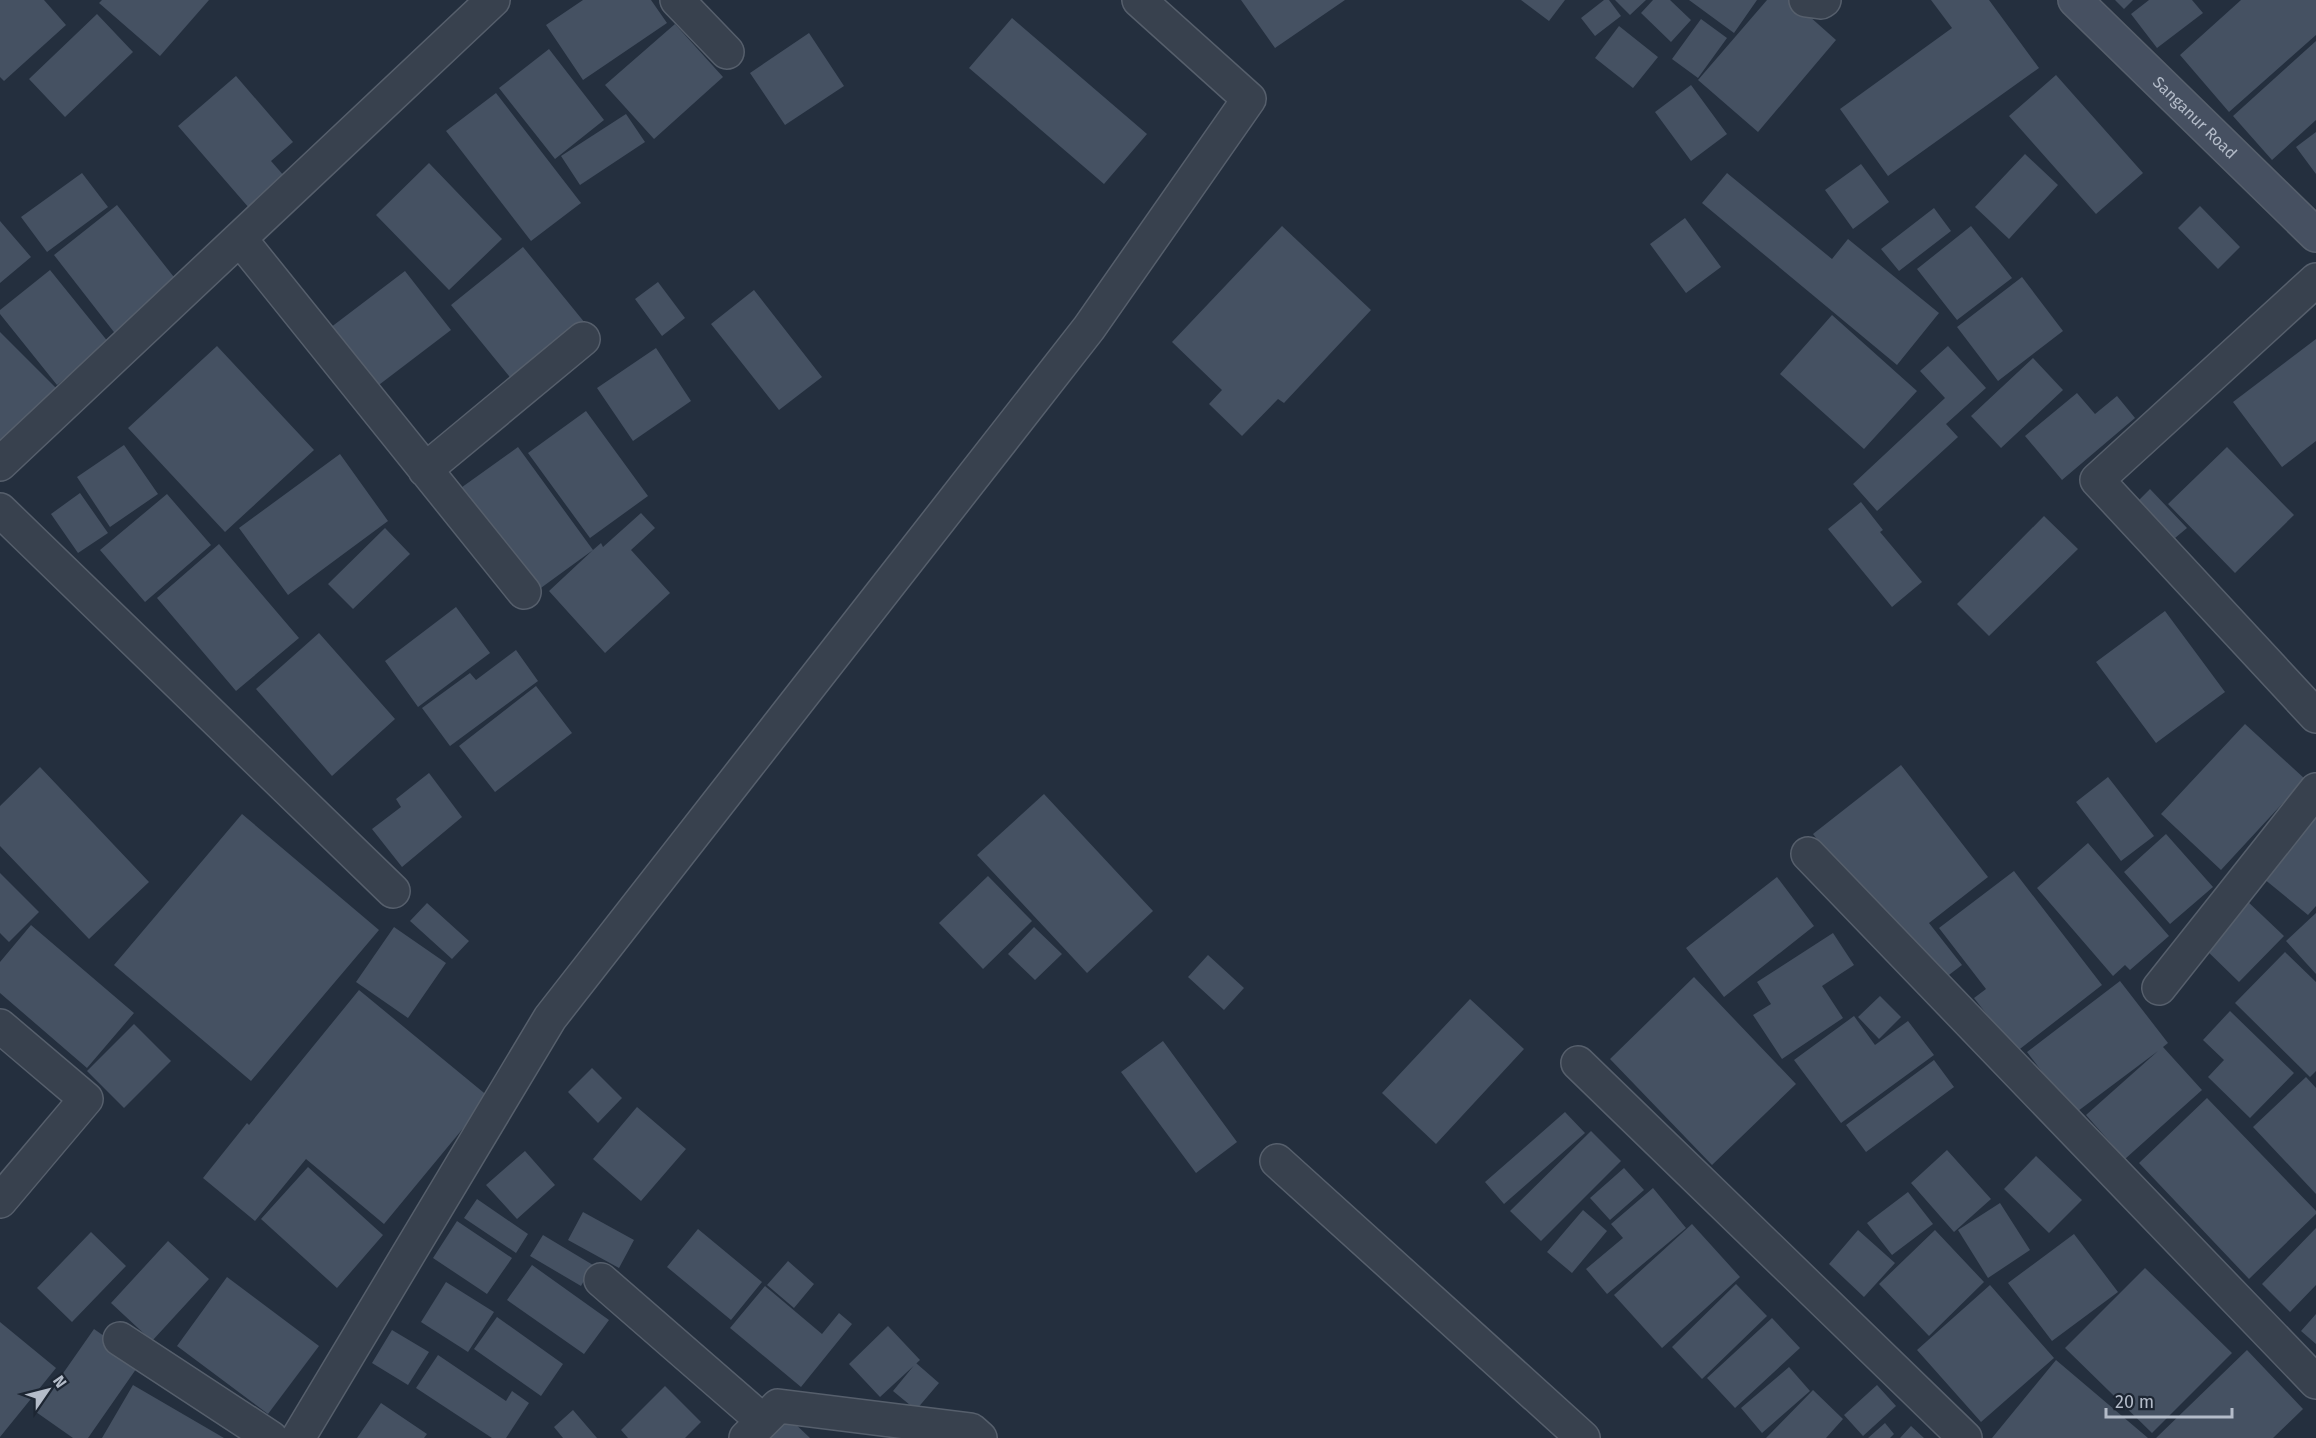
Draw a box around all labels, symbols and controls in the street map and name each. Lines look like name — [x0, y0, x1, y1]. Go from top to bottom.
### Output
street label: Sanganur Road — [2149, 72, 2241, 162]
north arrow — [18, 1360, 78, 1420]
text: N — [49, 1372, 71, 1391]
scale bar — [2106, 1381, 2232, 1419]
text: 20 m — [2115, 1391, 2154, 1413]

